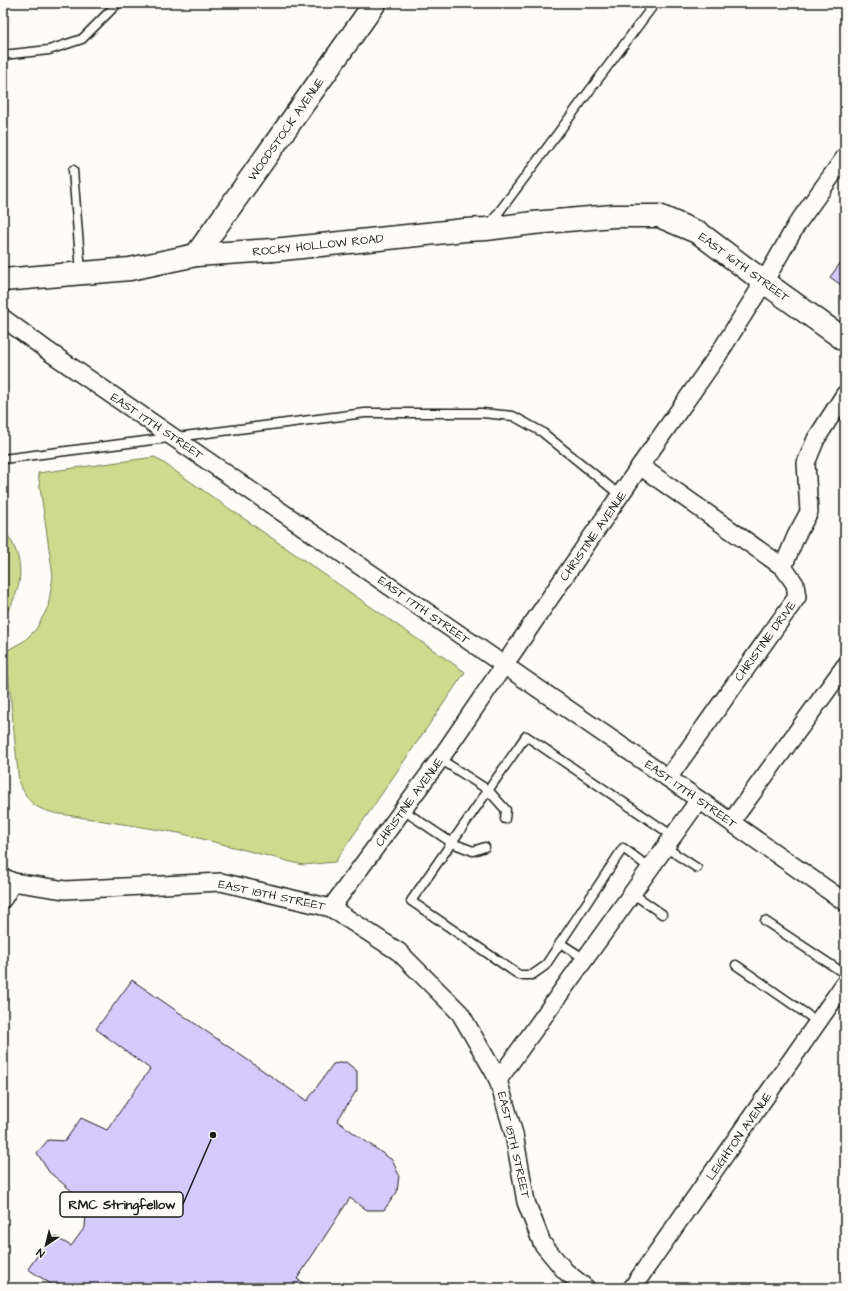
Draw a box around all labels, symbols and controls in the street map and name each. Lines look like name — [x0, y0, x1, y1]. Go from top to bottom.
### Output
street label: WOODSTOCK AVENUE — [244, 74, 329, 184]
street label: EAST 16TH STREET — [695, 229, 793, 307]
street label: ROCKY HOLLOW ROAD — [252, 230, 385, 261]
street label: EAST 17TH STREET — [107, 389, 207, 464]
street label: CHRISTINE AVENUE — [556, 488, 631, 585]
street label: EAST 17TH STREET — [374, 572, 474, 649]
street label: CHRISTINE DRIVE — [731, 598, 800, 685]
street label: CHRISTINE AVENUE — [371, 754, 448, 850]
street label: EAST 17TH STREET — [641, 756, 741, 833]
street label: EAST 18TH STREET — [217, 876, 328, 915]
street label: LEIGHTON AVENUE — [703, 1089, 776, 1184]
street label: EAST 18TH STREET — [493, 1090, 534, 1201]
callout: RMC Stringfellow — [60, 1192, 183, 1217]
text: RMC Stringfellow — [68, 1196, 176, 1216]
north arrow — [26, 1225, 66, 1265]
text: N — [33, 1245, 48, 1261]

